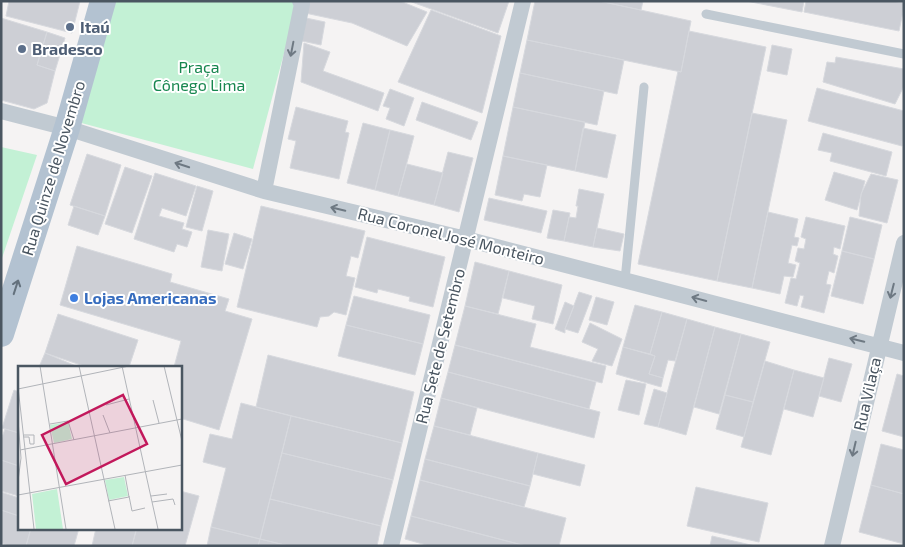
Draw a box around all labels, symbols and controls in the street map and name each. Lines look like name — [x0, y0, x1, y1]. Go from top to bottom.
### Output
place label: Itaú — [80, 17, 110, 36]
marker: Itaú — [64, 21, 76, 33]
place label: Bradesco — [32, 39, 103, 58]
one-way arrow — [287, 40, 297, 56]
marker: Bradesco — [16, 43, 28, 55]
park label: Praça Cônego Lima — [153, 57, 245, 94]
street label: Rua Quinze de Novembro — [17, 78, 89, 258]
one-way arrow — [174, 160, 190, 169]
street label: Rua Coronel José Monteiro — [356, 203, 546, 268]
one-way arrow — [331, 204, 347, 213]
street label: Rua Sete de Setembro — [411, 266, 468, 425]
one-way arrow — [12, 280, 21, 295]
one-way arrow — [887, 282, 896, 298]
place label: Lojas Americanas — [84, 288, 216, 307]
marker: Lojas Americanas — [68, 292, 80, 304]
one-way arrow — [692, 294, 708, 304]
one-way arrow — [849, 335, 865, 344]
street label: Rua Vilaça — [849, 355, 885, 433]
inset map — [18, 366, 181, 530]
one-way arrow — [849, 440, 858, 456]

